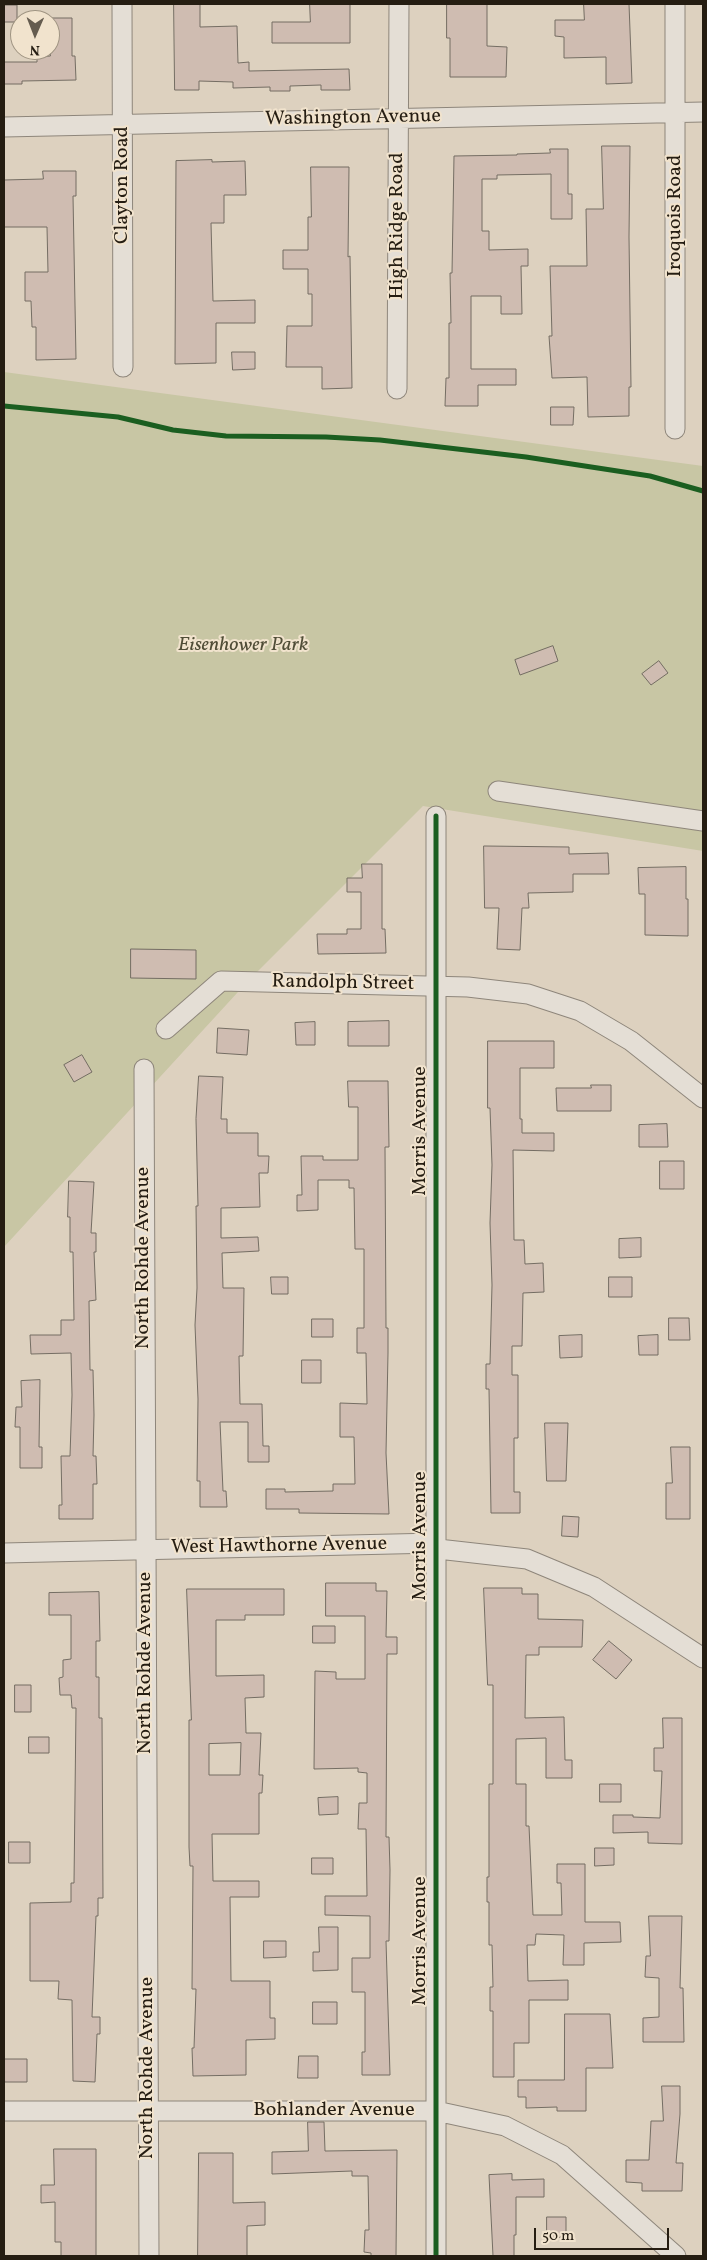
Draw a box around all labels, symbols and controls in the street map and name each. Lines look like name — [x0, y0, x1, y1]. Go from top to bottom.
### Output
north arrow — [10, 10, 60, 60]
text: N — [30, 40, 40, 59]
street label: Washington Avenue — [265, 105, 441, 133]
street label: Clayton Road — [111, 126, 135, 244]
street label: High Ridge Road — [386, 152, 410, 300]
street label: Iroquois Road — [664, 155, 688, 277]
park label: Eisenhower Park — [178, 634, 308, 658]
street label: Randolph Street — [271, 971, 415, 997]
street label: Morris Avenue — [409, 1066, 433, 1196]
street label: North Rohde Avenue — [132, 1167, 156, 1349]
street label: Morris Avenue — [409, 1471, 433, 1601]
street label: West Hawthorne Avenue — [171, 1533, 387, 1561]
street label: North Rohde Avenue — [134, 1572, 158, 1754]
street label: Morris Avenue — [409, 1876, 433, 2006]
street label: North Rohde Avenue — [136, 1977, 160, 2159]
street label: Bohlander Avenue — [253, 2099, 415, 2123]
scale bar — [537, 2218, 672, 2250]
text: 50 m — [542, 2226, 574, 2247]

